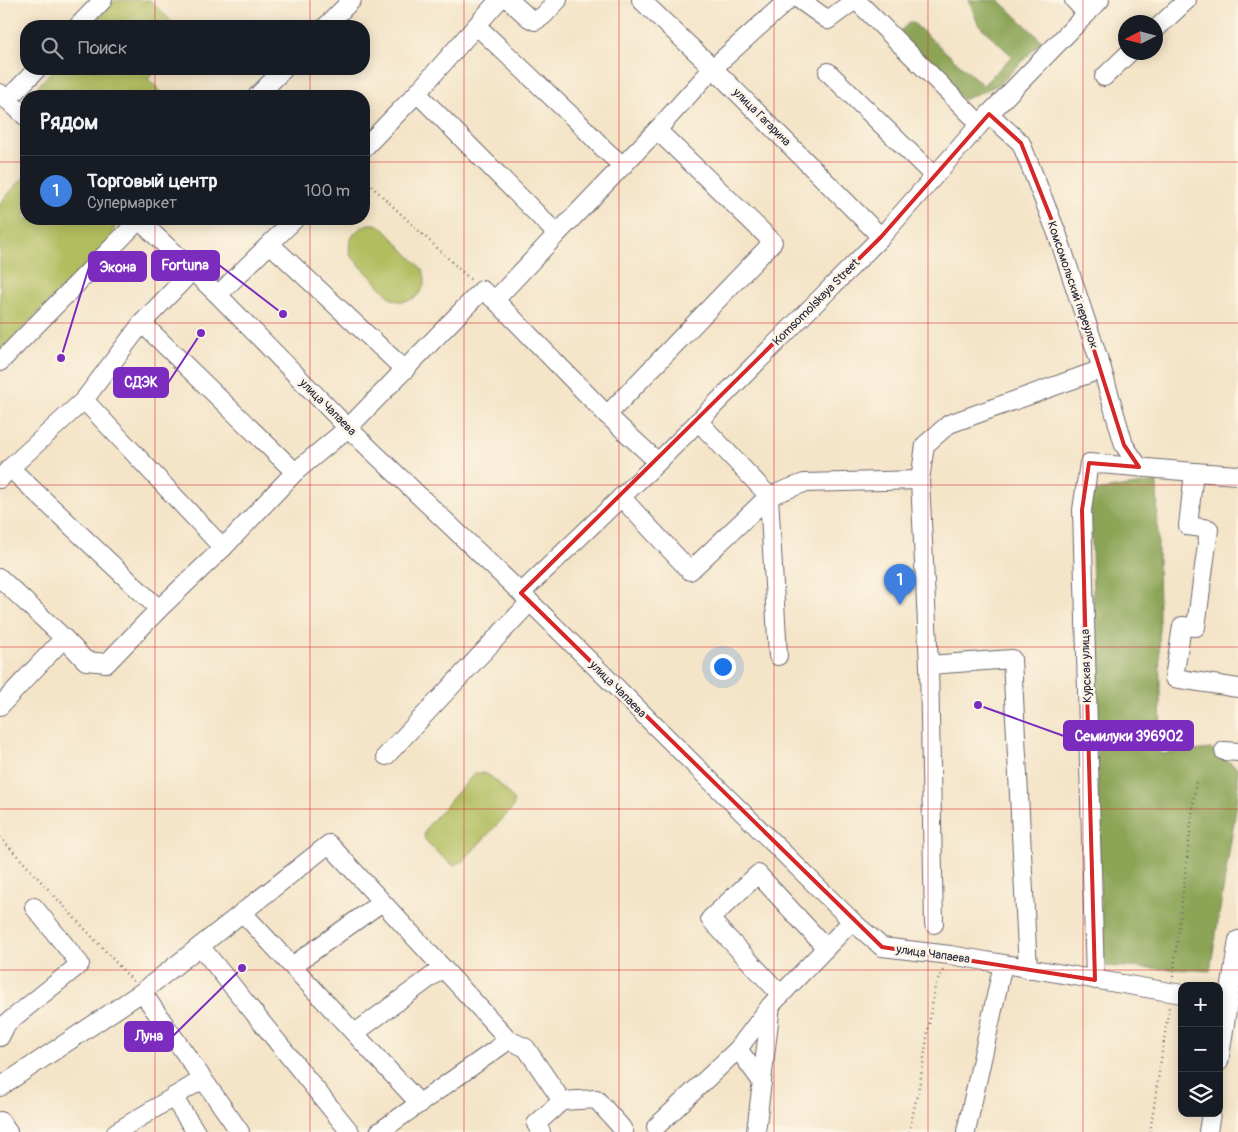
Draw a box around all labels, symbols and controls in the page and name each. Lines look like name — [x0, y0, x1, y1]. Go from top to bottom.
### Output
north arrow — [1118, 15, 1163, 60]
search box — [20, 20, 370, 75]
icon: search — [38, 34, 66, 62]
text: Поиск — [78, 36, 128, 60]
street label: улица Гагарина — [729, 84, 794, 150]
text: Рядом — [40, 109, 98, 136]
text: Торговый центр — [87, 169, 217, 193]
text: 1 — [53, 181, 59, 201]
text: 100 m — [304, 181, 350, 201]
text: Супермаркет — [87, 193, 177, 213]
street label: Комсомольский переулок — [1044, 220, 1101, 351]
callout: Fortuna — [152, 251, 219, 280]
callout: Экона — [89, 252, 146, 281]
street label: Komsomolskaya Street — [770, 256, 863, 349]
text: Fortuna — [161, 257, 209, 274]
text: Экона — [100, 259, 137, 276]
callout: СДЭК — [114, 368, 168, 397]
text: СДЭК — [124, 374, 158, 391]
street label: улица Чапаева — [295, 375, 360, 439]
pin: 1 — [884, 564, 916, 605]
street label: Курская улица — [1078, 628, 1095, 703]
your location — [710, 654, 736, 680]
street label: улица Чапаева — [585, 657, 650, 721]
callout: Семилуки 396902 — [1064, 721, 1193, 750]
text: Семилуки 396902 — [1075, 728, 1183, 745]
street label: улица Чапаева — [894, 942, 971, 967]
map controls — [1178, 982, 1223, 1117]
button: + — [1178, 982, 1223, 1027]
callout: Луна — [125, 1022, 173, 1051]
button: − — [1178, 1027, 1223, 1072]
text: Луна — [134, 1028, 163, 1045]
button: layers — [1178, 1072, 1223, 1117]

